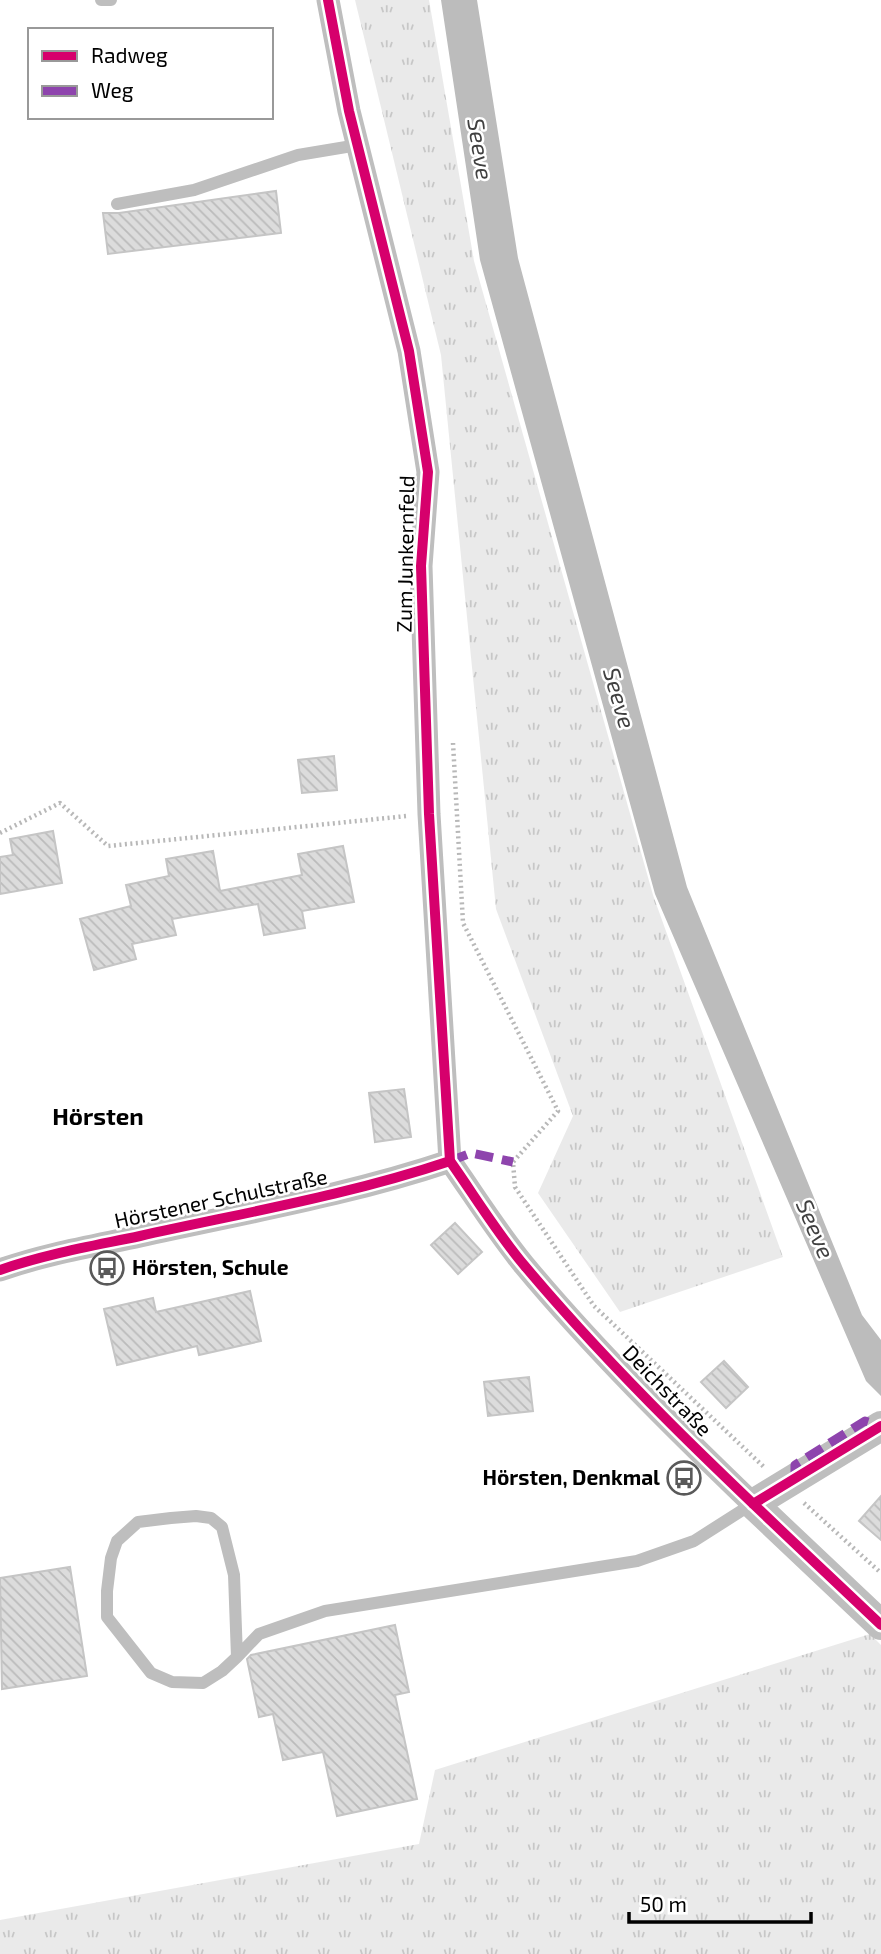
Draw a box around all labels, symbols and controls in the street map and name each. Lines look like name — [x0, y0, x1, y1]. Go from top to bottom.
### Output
legend — [28, 28, 273, 119]
text: Radweg — [91, 42, 168, 67]
text: Weg — [91, 77, 134, 102]
water label: Seeve — [462, 116, 500, 182]
street label: Zum Junkernfeld — [391, 475, 418, 633]
water label: Seeve — [598, 664, 642, 731]
district label: Hörsten — [52, 1101, 144, 1130]
street label: Hörstener Schulstraße — [112, 1163, 329, 1232]
water label: Seeve — [791, 1195, 841, 1263]
bus stop icon: Hörsten, Schule — [88, 1249, 126, 1287]
place label: Hörsten, Schule — [132, 1254, 289, 1279]
street label: Deichstraße — [618, 1339, 718, 1441]
bus stop icon: Hörsten, Denkmal — [665, 1459, 703, 1497]
place label: Hörsten, Denkmal — [482, 1464, 660, 1489]
scale bar — [629, 1881, 811, 1925]
text: 50 m — [640, 1891, 687, 1916]

